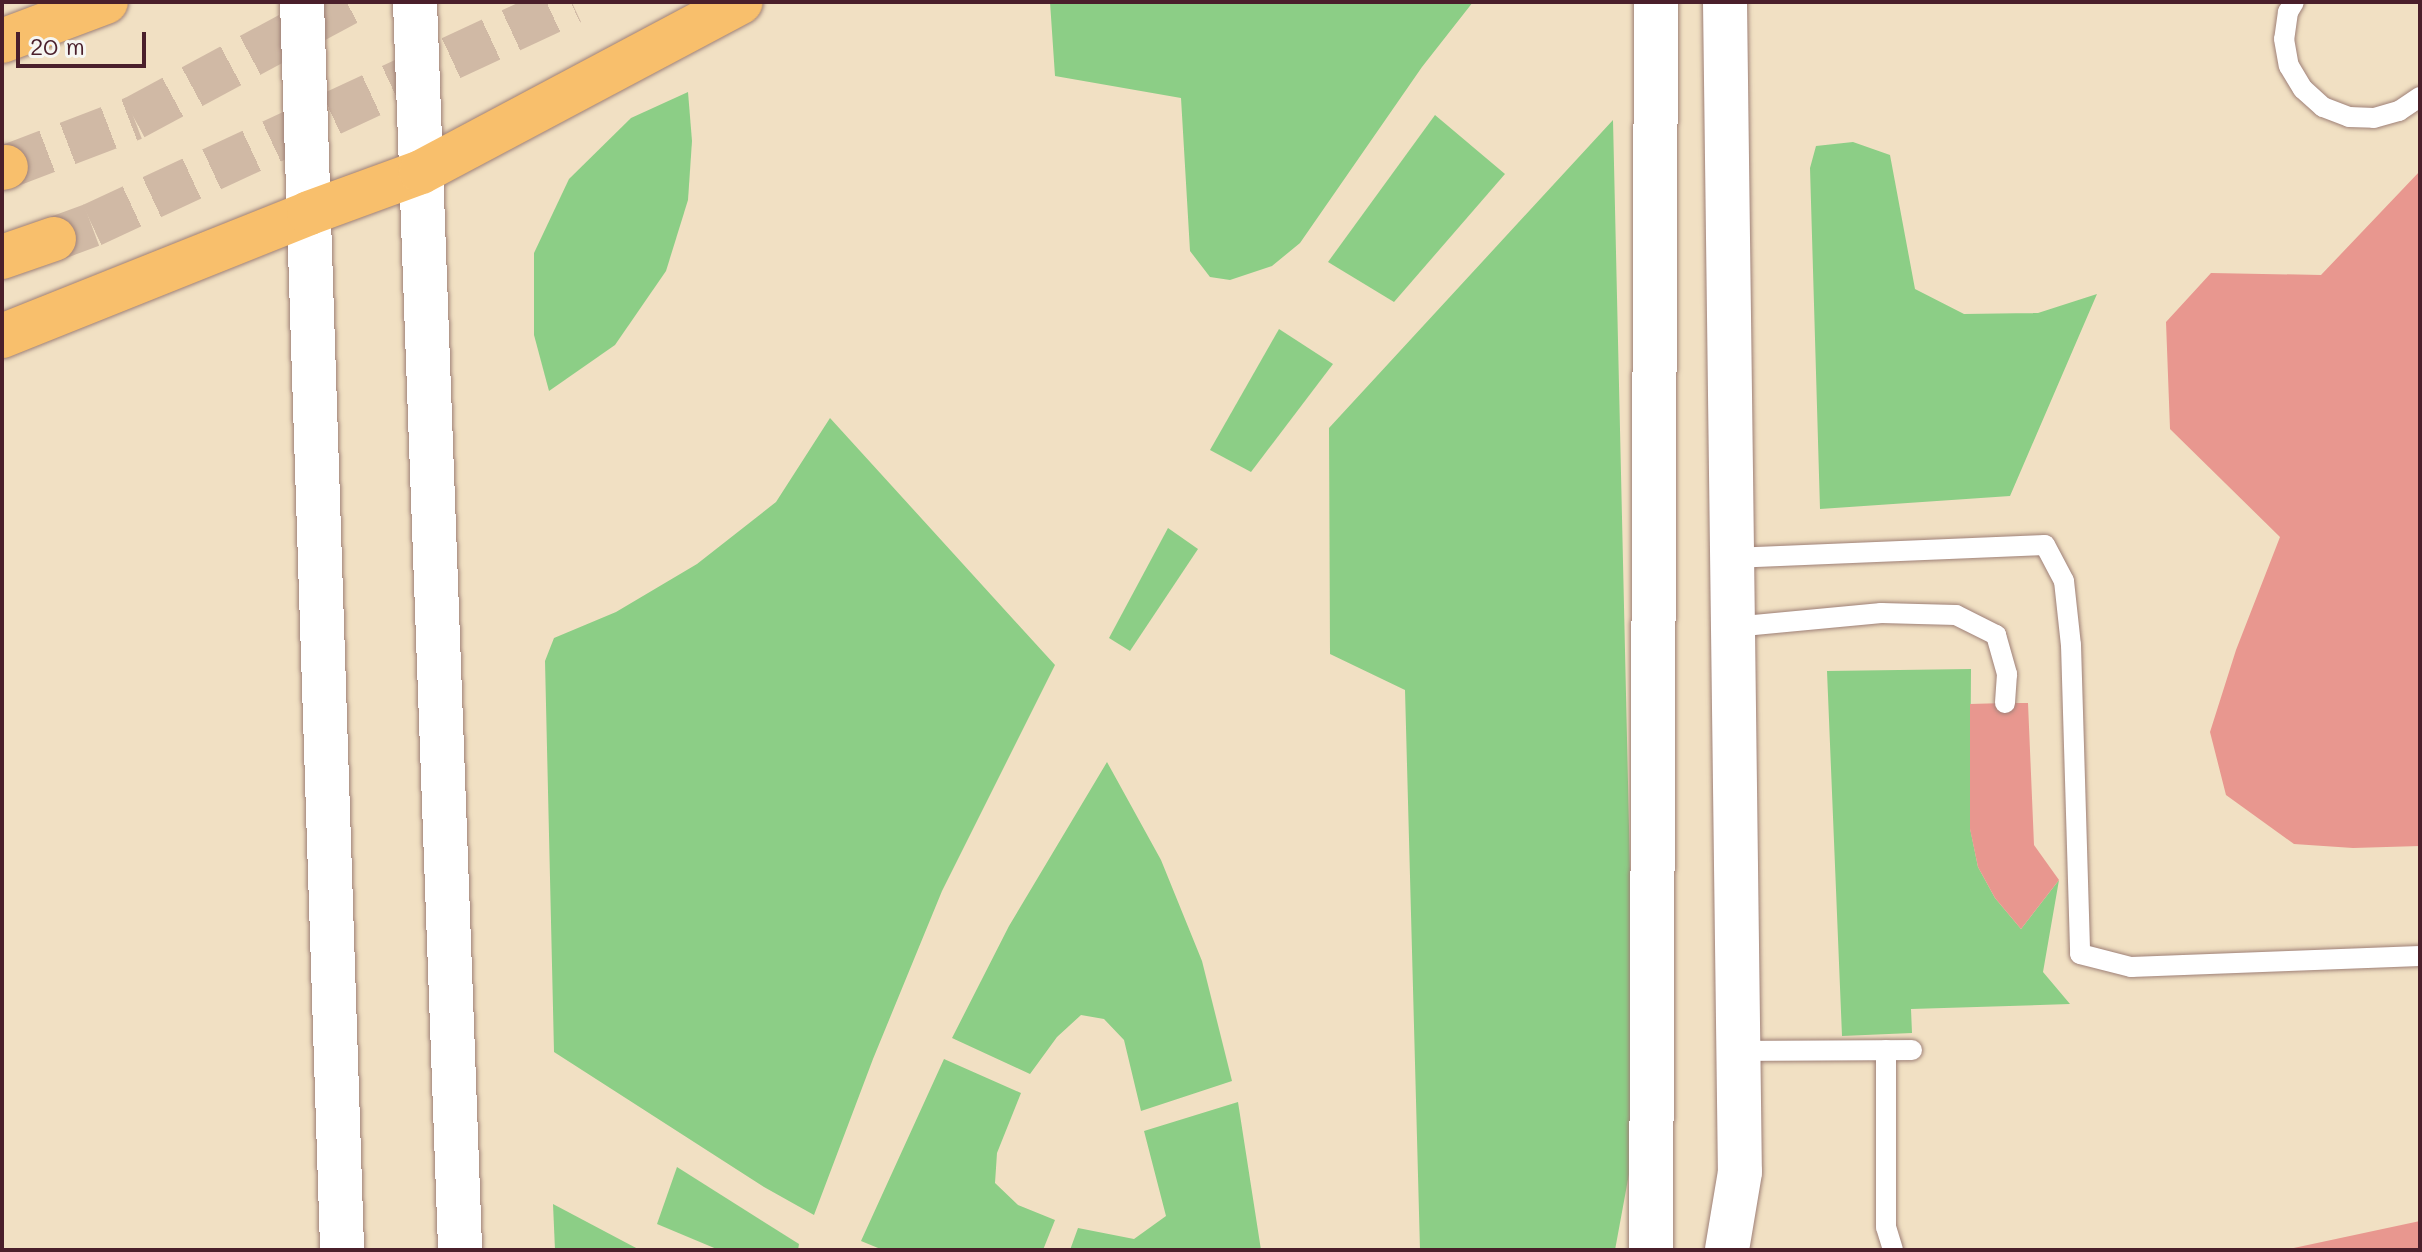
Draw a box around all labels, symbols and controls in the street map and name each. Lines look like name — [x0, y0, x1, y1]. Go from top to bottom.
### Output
scale bar — [20, 16, 150, 66]
text: 20 m — [30, 30, 85, 61]

